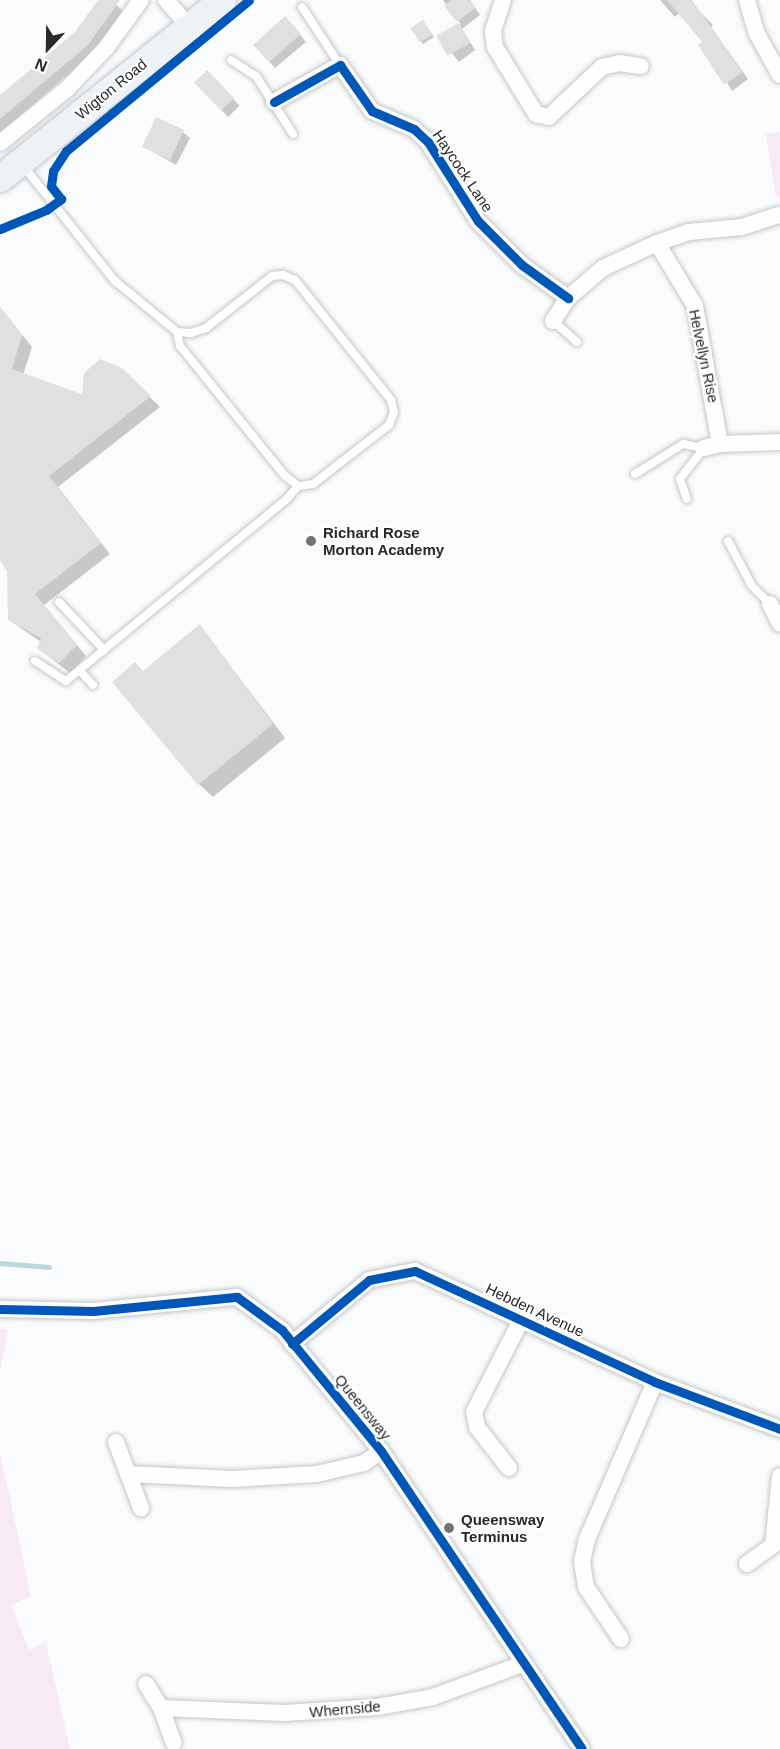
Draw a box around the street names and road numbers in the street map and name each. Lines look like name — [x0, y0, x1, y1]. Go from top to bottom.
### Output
street label: Wigton Road — [72, 55, 150, 123]
street label: Haycock Lane — [429, 127, 497, 215]
street label: Helvellyn Rise — [685, 308, 723, 404]
street label: Hebden Avenue — [483, 1279, 587, 1341]
street label: Queensway — [331, 1371, 395, 1443]
street label: Whernside — [309, 1697, 381, 1721]

